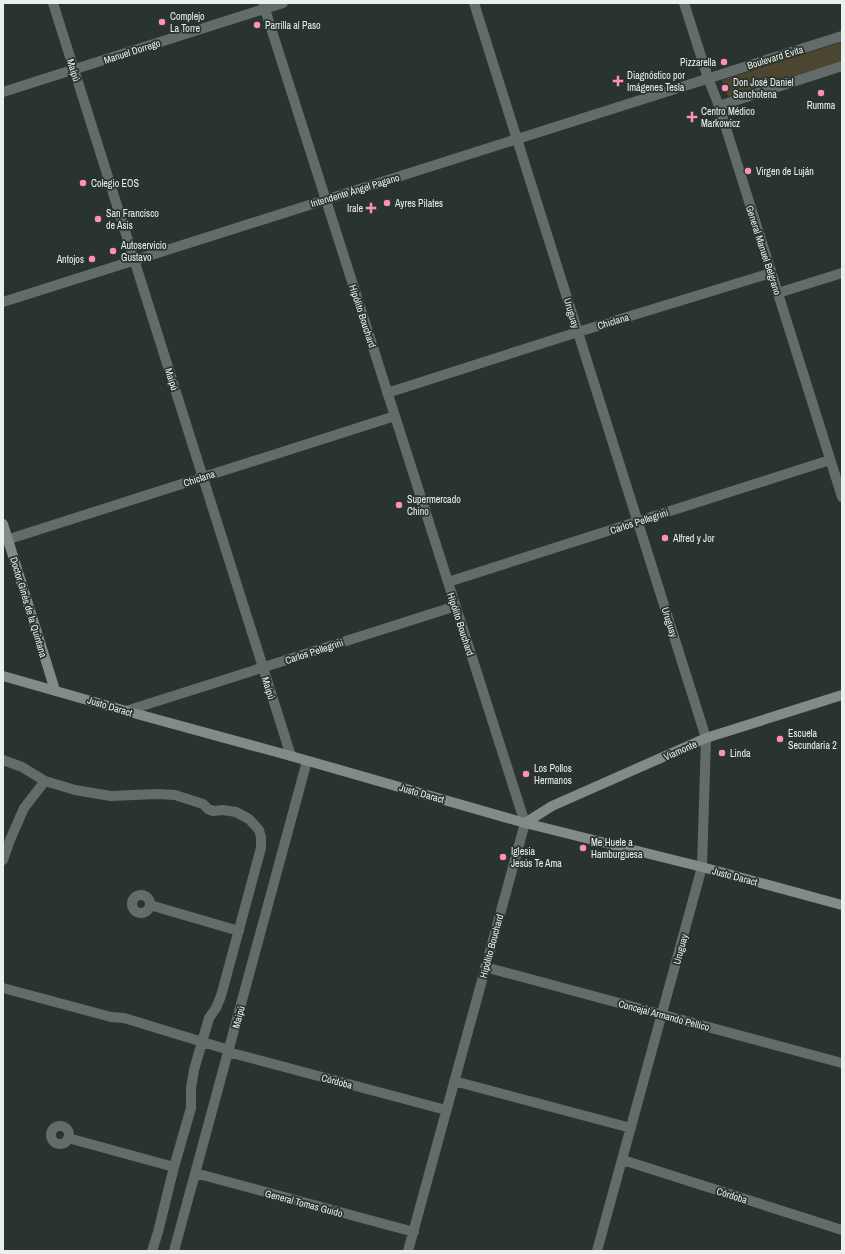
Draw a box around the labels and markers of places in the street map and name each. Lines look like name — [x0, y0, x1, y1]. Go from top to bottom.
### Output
place label: Complejo La Torre — [170, 10, 205, 35]
marker: Complejo La Torre — [157, 17, 167, 27]
place label: Parrilla al Paso — [265, 19, 321, 32]
marker: Parrilla al Paso — [252, 20, 262, 30]
place label: Pizzarella — [680, 56, 716, 69]
marker: Pizzarella — [719, 57, 729, 67]
place label: Diagnóstico por Imágenes Tesla — [627, 69, 685, 94]
marker: Diagnóstico por Imágenes Tesla — [612, 75, 624, 87]
place label: Don José Daniel Sanchotena — [733, 76, 794, 101]
marker: Don José Daniel Sanchotena — [720, 83, 730, 93]
marker: Rumma — [816, 88, 826, 98]
place label: Rumma — [807, 99, 836, 112]
place label: Centro Médico Markowicz — [701, 105, 755, 130]
marker: Centro Médico Markowicz — [686, 111, 698, 123]
place label: Virgen de Luján — [756, 165, 814, 178]
marker: Virgen de Luján — [743, 166, 753, 176]
place label: Colegio EOS — [91, 177, 139, 190]
marker: Colegio EOS — [78, 178, 88, 188]
place label: Ayres Pilates — [394, 197, 443, 210]
marker: Ayres Pilates — [382, 198, 392, 208]
place label: Irale — [347, 202, 363, 215]
marker: Irale — [366, 203, 376, 213]
place label: San Francisco de Asis — [106, 207, 159, 232]
marker: San Francisco de Asis — [93, 214, 103, 224]
place label: Autoservicio Gustavo — [120, 239, 167, 264]
marker: Autoservicio Gustavo — [108, 246, 118, 256]
place label: Antojos — [56, 253, 84, 266]
marker: Antojos — [87, 254, 97, 264]
place label: Supermercado Chino — [407, 493, 461, 518]
marker: Supermercado Chino — [394, 500, 404, 510]
place label: Alfred y Jor — [672, 532, 715, 545]
marker: Alfred y Jor — [660, 533, 670, 543]
place label: Escuela Secundaria 2 — [788, 727, 837, 752]
marker: Escuela Secundaria 2 — [775, 734, 785, 744]
place label: Linda — [730, 747, 751, 760]
marker: Linda — [717, 748, 727, 758]
place label: Los Pollos Hermanos — [534, 762, 572, 787]
marker: Los Pollos Hermanos — [521, 769, 531, 779]
place label: Me Huele a Hamburguesa — [591, 836, 643, 861]
marker: Me Huele a Hamburguesa — [578, 843, 588, 853]
place label: Iglesia Jesús Te Ama — [511, 845, 562, 870]
marker: Iglesia Jesús Te Ama — [498, 852, 508, 862]

